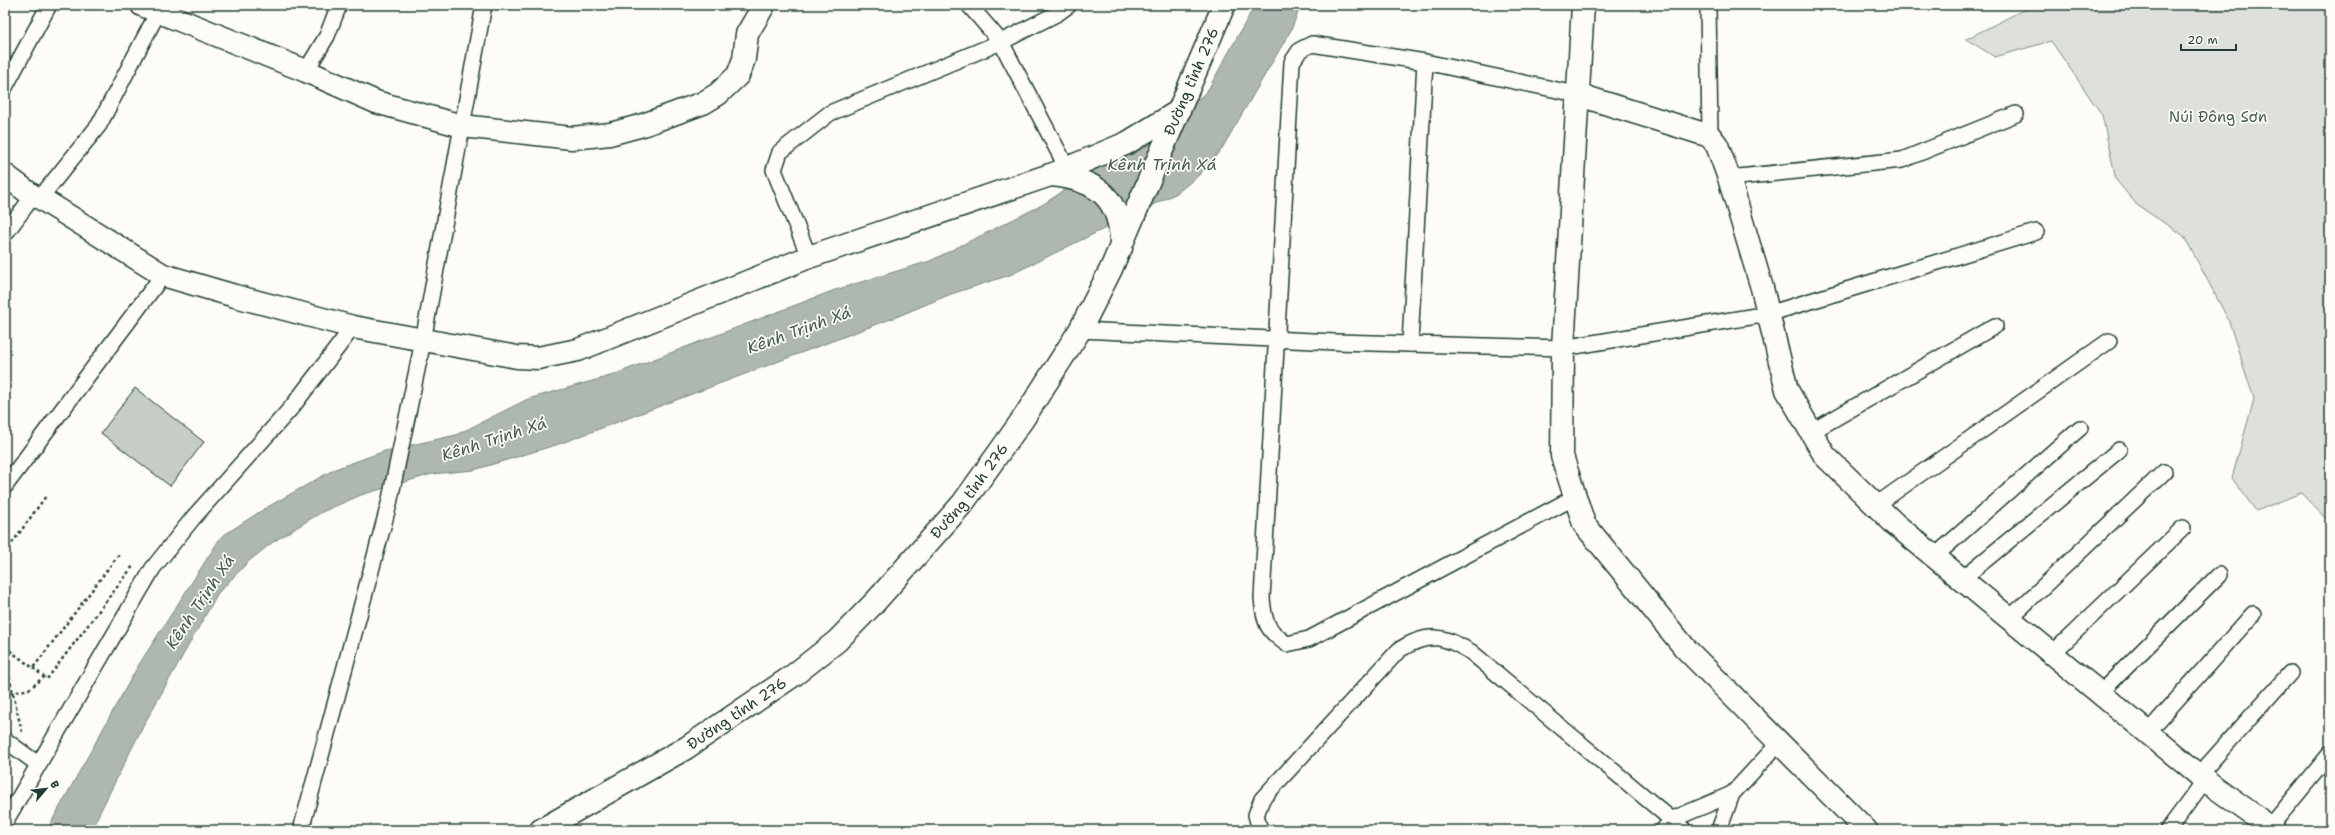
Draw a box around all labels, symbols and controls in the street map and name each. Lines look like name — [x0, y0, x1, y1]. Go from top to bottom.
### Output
street label: Đường tỉnh 276 — [1159, 24, 1223, 139]
scale bar — [2181, 26, 2236, 52]
text: 20 m — [2187, 32, 2218, 48]
park label: Núi Đông Sơn — [2169, 107, 2267, 127]
water label: Kênh Trịnh Xá — [1107, 154, 1217, 175]
water label: Kênh Trịnh Xá — [744, 301, 854, 359]
water label: Kênh Trịnh Xá — [439, 412, 549, 466]
street label: Đường tỉnh 276 — [926, 439, 1013, 543]
water label: Kênh Trịnh Xá — [161, 551, 239, 653]
street label: Đường tỉnh 276 — [683, 673, 791, 754]
north arrow — [26, 769, 66, 809]
text: B — [46, 778, 63, 791]

